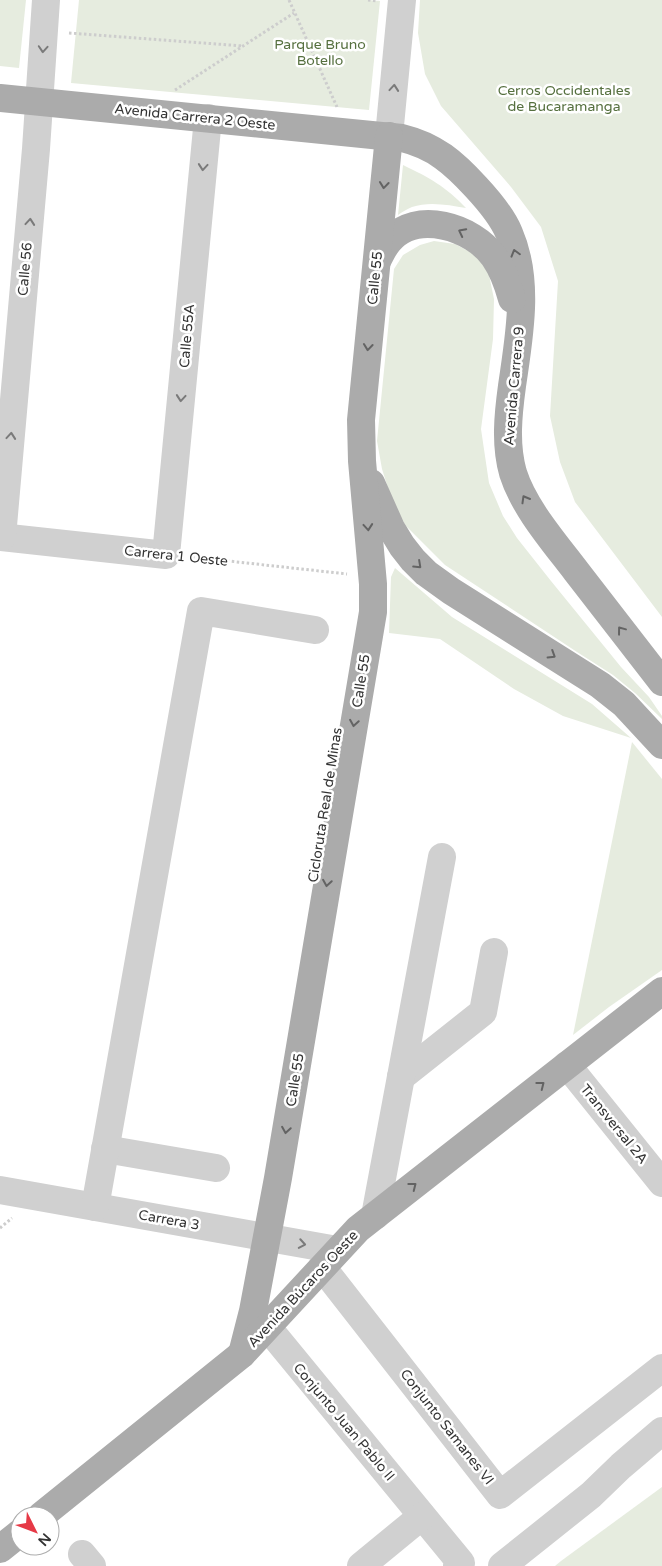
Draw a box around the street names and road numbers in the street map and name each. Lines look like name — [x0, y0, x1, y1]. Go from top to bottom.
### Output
street label: Avenida Carrera 2 Oeste — [114, 100, 276, 134]
street label: Calle 56 — [14, 241, 36, 296]
street label: Calle 55 — [364, 250, 386, 306]
street label: Calle 55A — [176, 303, 198, 369]
street label: Avenida Carrera 9 — [500, 326, 528, 446]
street label: Carrera 1 Oeste — [123, 542, 229, 570]
street label: Calle 55 — [348, 653, 374, 709]
street label: Cicloruta Real de Minas — [304, 726, 346, 884]
street label: Calle 55 — [282, 1052, 308, 1108]
street label: Transversal 2A — [577, 1081, 651, 1167]
street label: Carrera 3 — [137, 1206, 201, 1234]
street label: Avenida Búcaros Oeste — [244, 1227, 362, 1351]
street label: Conjunto Juan Pablo II — [290, 1360, 398, 1484]
street label: Conjunto Samanes VI — [397, 1366, 497, 1488]

